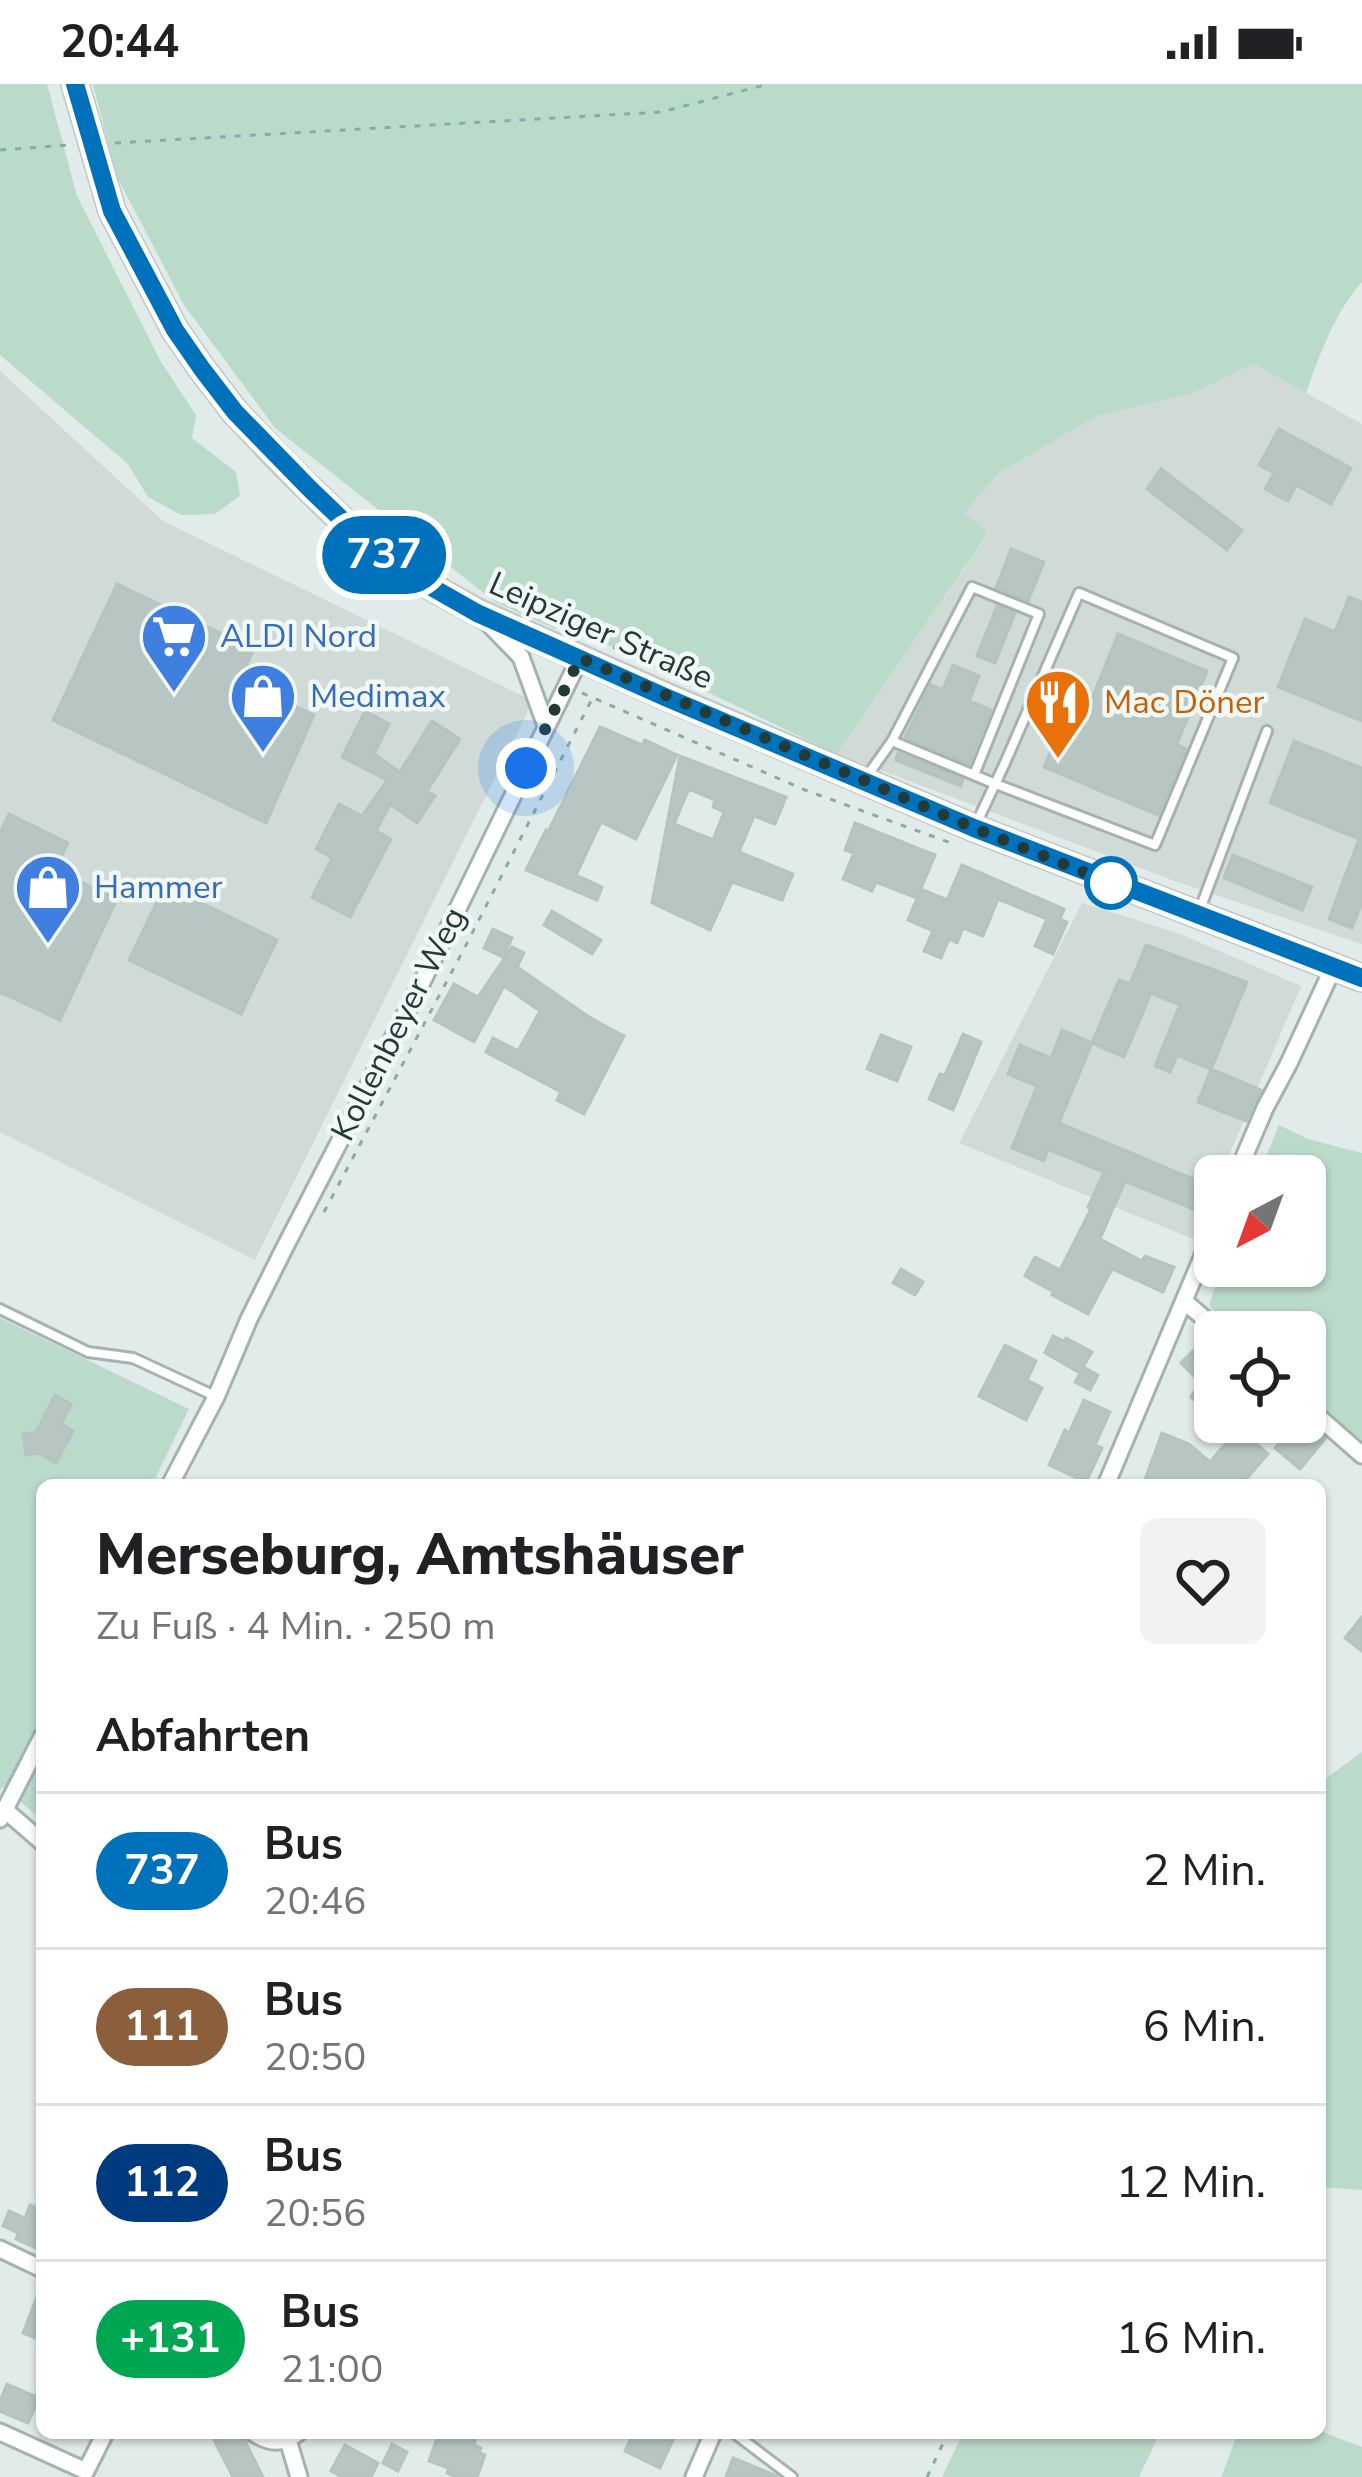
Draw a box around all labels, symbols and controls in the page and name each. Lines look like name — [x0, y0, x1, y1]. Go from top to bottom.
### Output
text: 20:44 — [60, 12, 179, 73]
line badge: 737 — [315, 516, 453, 594]
text: 737 — [346, 526, 422, 583]
street label: Leipziger Straße — [482, 561, 720, 701]
supermarket icon: ALDI Nord — [139, 601, 209, 695]
place label: ALDI Nord — [220, 614, 377, 659]
shop icon: Medimax — [228, 661, 298, 755]
restaurant icon: Mac Döner — [1023, 667, 1093, 761]
place label: Medimax — [310, 674, 446, 719]
place label: Mac Döner — [1104, 680, 1265, 725]
your location — [496, 738, 556, 798]
shop icon: Hammer — [13, 852, 83, 946]
unlabelled marker — [1086, 858, 1136, 908]
place label: Hammer — [94, 865, 223, 910]
street label: Kollenbeyer Weg — [321, 899, 477, 1149]
north arrow — [1194, 1155, 1326, 1287]
map controls — [1194, 1155, 1326, 1443]
button: locate — [1194, 1311, 1326, 1443]
text: Merseburg, Amtshäuser — [96, 1516, 744, 1594]
button: heart — [1140, 1518, 1266, 1644]
text: Zu Fuß · 4 Min. · 250 m — [96, 1600, 496, 1653]
text: Abfahrten — [96, 1706, 310, 1767]
text: Bus — [264, 1814, 343, 1875]
text: 2 Min. — [1143, 1840, 1266, 1901]
text: 737 — [124, 1842, 200, 1899]
text: 20:46 — [264, 1875, 367, 1928]
text: Bus — [264, 1970, 343, 2031]
text: 6 Min. — [1143, 1996, 1266, 2057]
text: 111 — [124, 1998, 200, 2055]
text: 20:50 — [264, 2031, 367, 2084]
text: Bus — [264, 2126, 343, 2187]
text: 12 Min. — [1116, 2152, 1266, 2213]
text: 112 — [124, 2154, 200, 2211]
text: 20:56 — [264, 2187, 367, 2240]
text: Bus — [281, 2282, 360, 2343]
text: 16 Min. — [1116, 2308, 1266, 2369]
text: +131 — [120, 2310, 221, 2367]
text: 21:00 — [281, 2343, 383, 2396]

